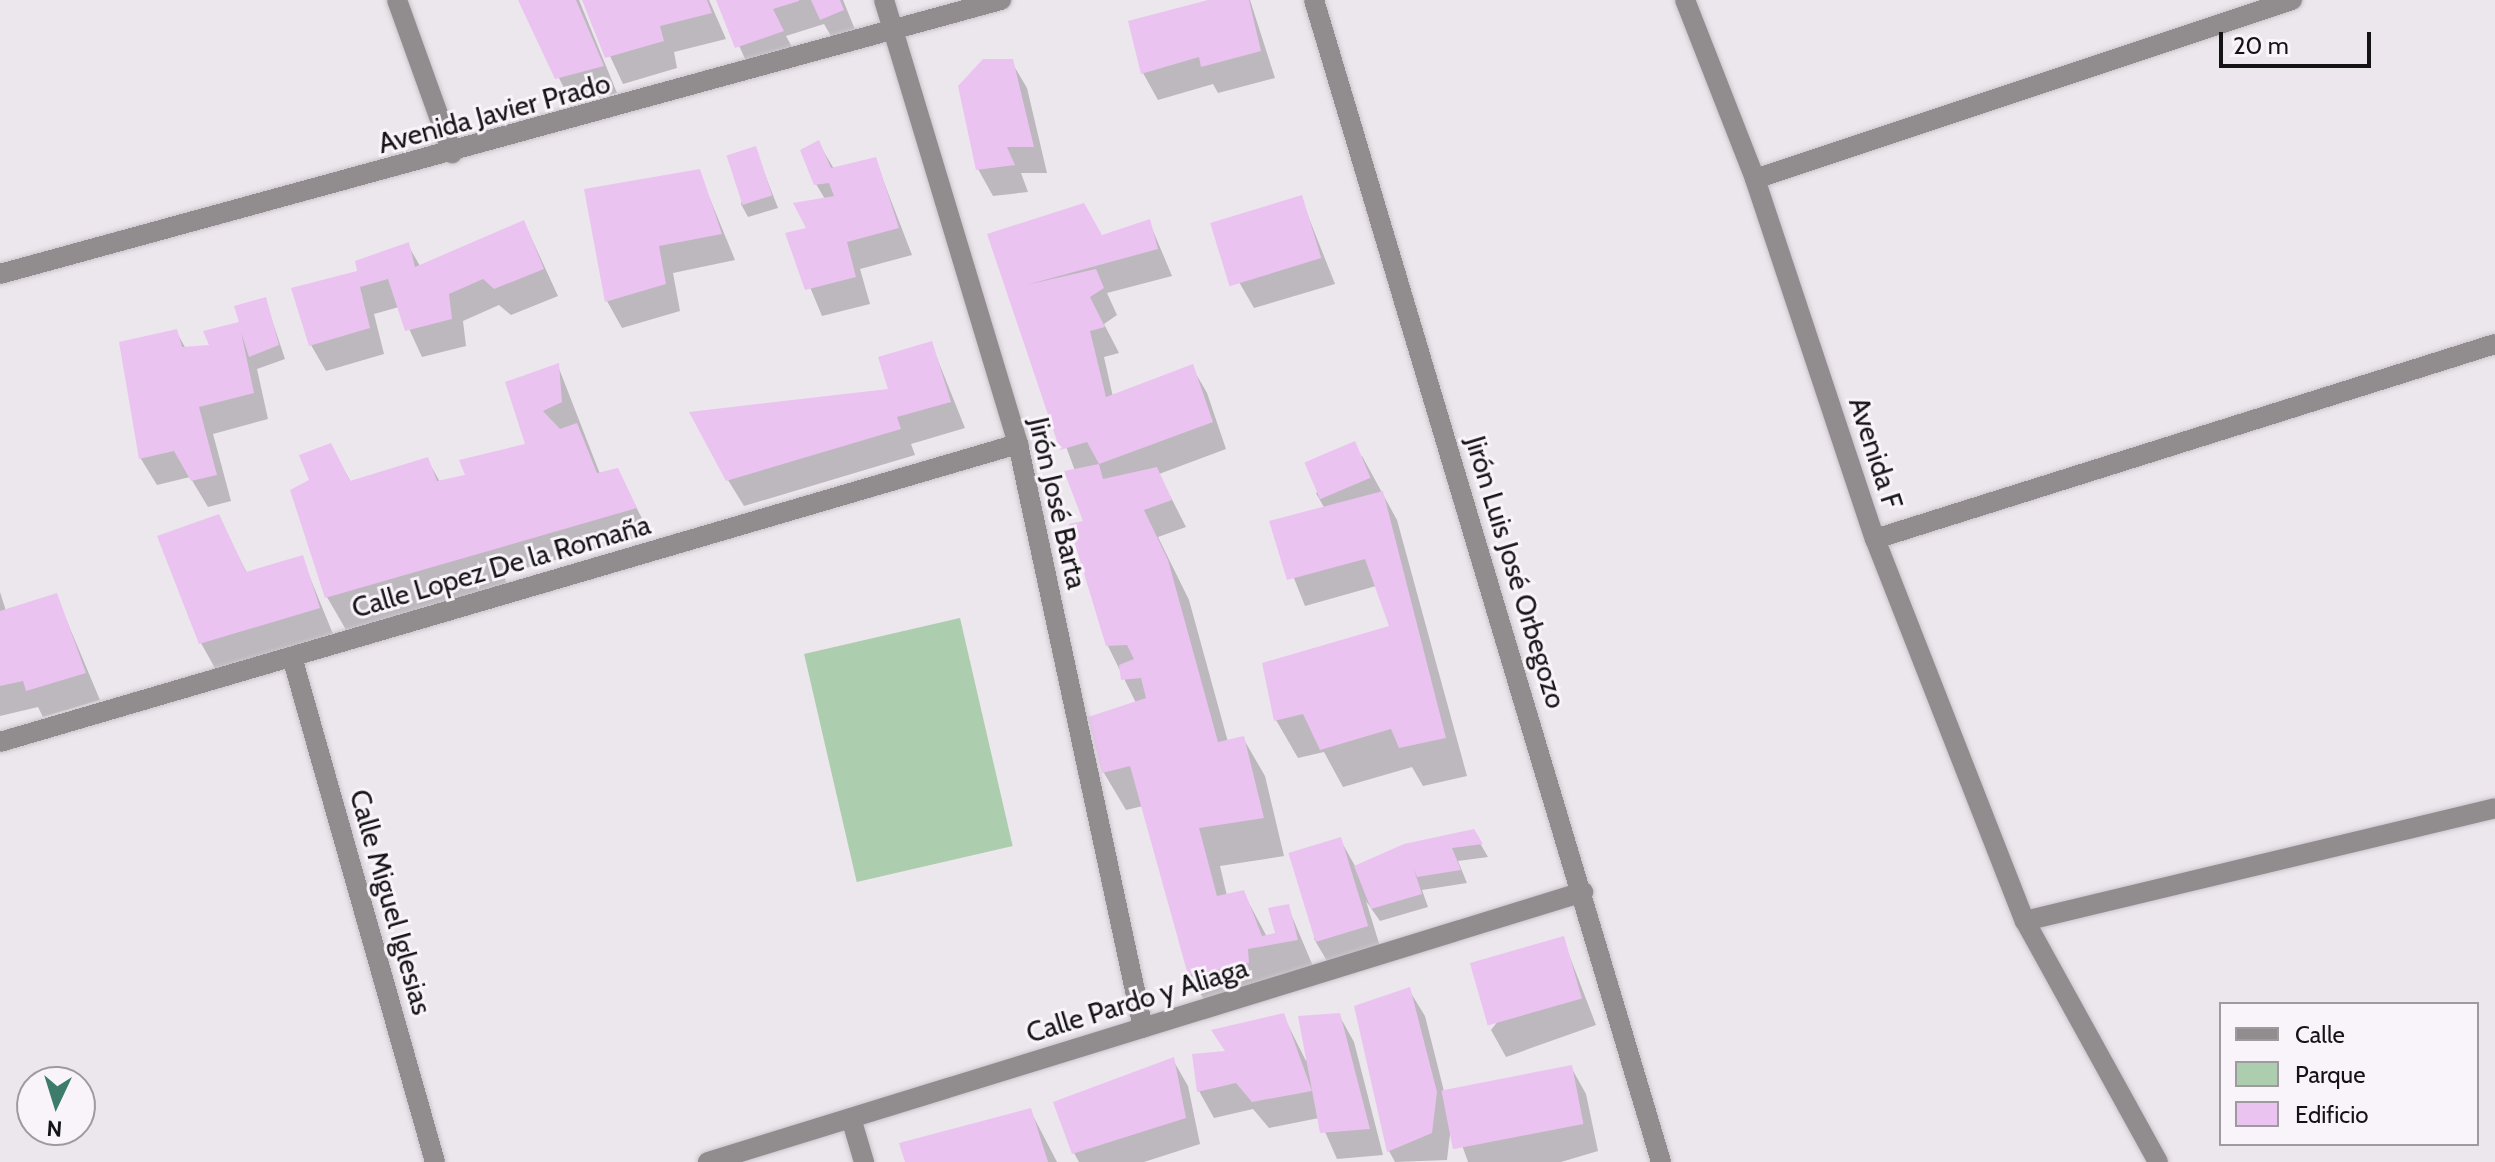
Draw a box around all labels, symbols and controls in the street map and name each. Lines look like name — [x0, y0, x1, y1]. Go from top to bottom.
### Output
scale bar — [2223, 16, 2375, 66]
text: 20 m — [2233, 31, 2289, 60]
street label: Avenida Javier Prado — [374, 66, 614, 160]
street label: Avenida F — [1842, 393, 1910, 513]
street label: Jirón José Barta — [1022, 414, 1094, 592]
street label: Jirón Luis José Orbegozo — [1459, 432, 1573, 712]
street label: Calle Lopez De la Romaña — [348, 507, 654, 625]
street label: Calle Miguel Iglesias — [343, 786, 439, 1018]
street label: Calle Pardo y Aliaga — [1022, 950, 1252, 1050]
legend — [2219, 1002, 2479, 1146]
text: Calle — [2295, 1020, 2345, 1049]
text: Parque — [2295, 1060, 2365, 1089]
north arrow — [16, 1066, 96, 1146]
text: Edificio — [2295, 1100, 2369, 1129]
text: N — [46, 1114, 63, 1142]

